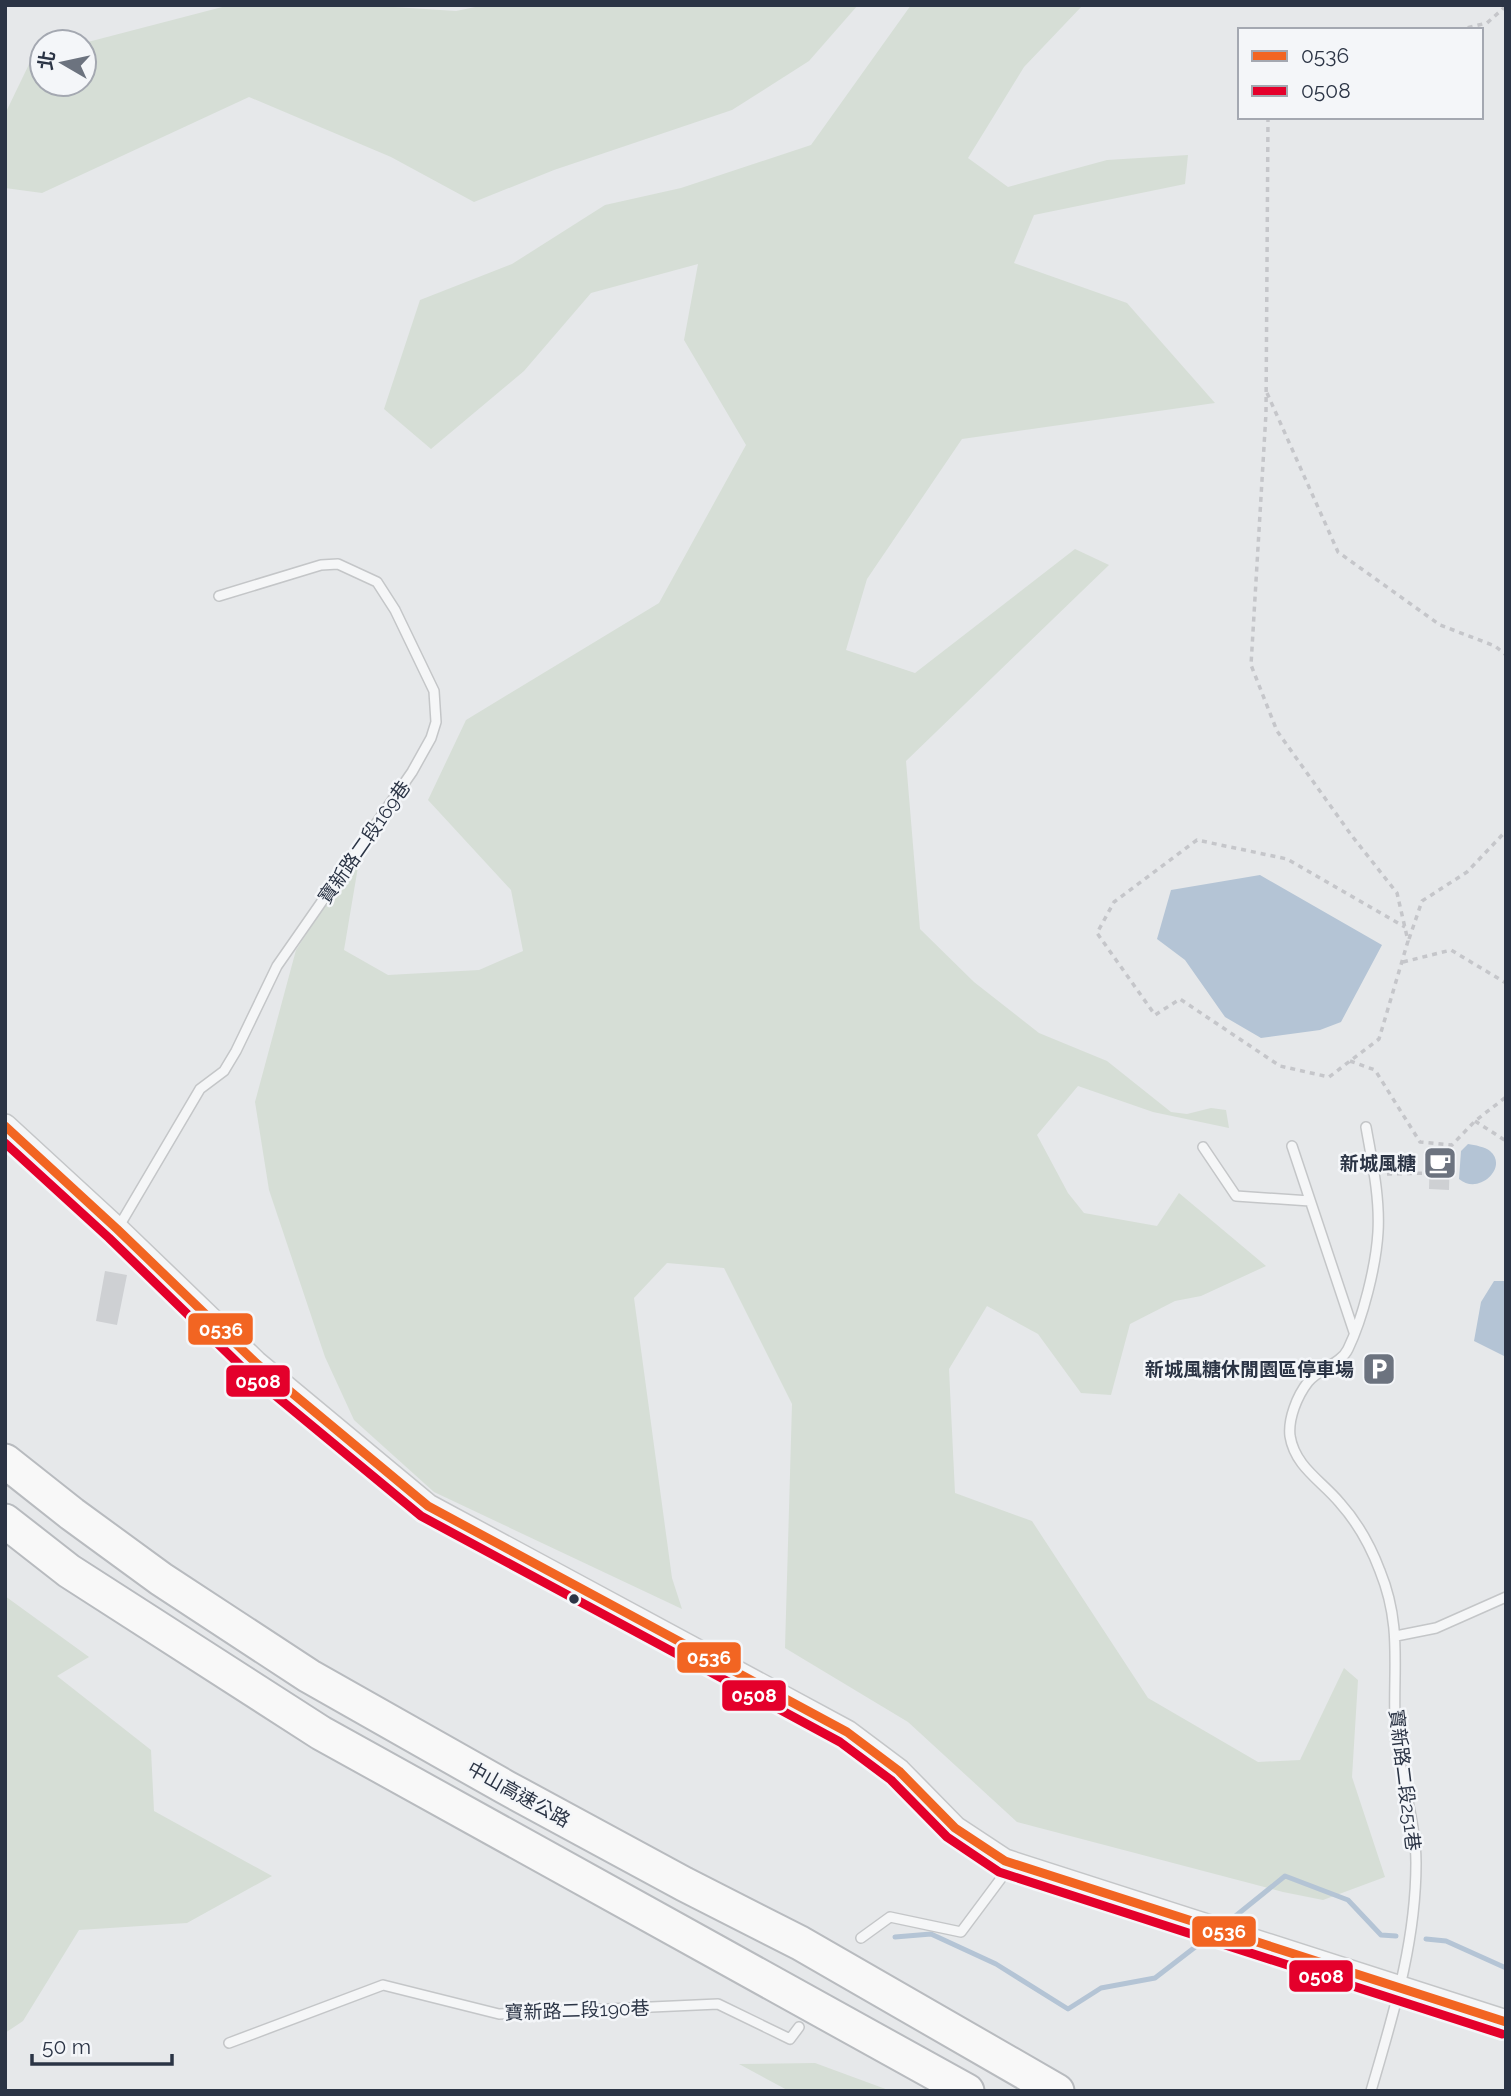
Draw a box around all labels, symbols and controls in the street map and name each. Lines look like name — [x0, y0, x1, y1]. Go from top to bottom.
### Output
north arrow — [28, 28, 98, 98]
legend — [1238, 28, 1483, 119]
text: 0536 — [1301, 43, 1349, 68]
text: 北 — [34, 49, 59, 71]
text: 0508 — [1301, 78, 1351, 103]
street label: 寶新路二段169巷 — [313, 776, 415, 908]
cafe icon: 新城風糖 — [1421, 1144, 1459, 1182]
place label: 新城風糖 — [1340, 1152, 1416, 1174]
line badge: 0536 — [187, 1312, 254, 1346]
text: 0536 — [199, 1318, 243, 1340]
parking icon: 新城風糖休閒園區停車場 — [1360, 1350, 1398, 1388]
place label: 新城風糖休閒園區停車場 — [1145, 1358, 1354, 1380]
line badge: 0508 — [225, 1364, 291, 1398]
text: 0508 — [235, 1370, 281, 1392]
unlabelled marker — [567, 1592, 581, 1606]
line badge: 0536 — [676, 1641, 742, 1674]
text: 0536 — [687, 1646, 731, 1668]
line badge: 0508 — [721, 1679, 787, 1712]
text: 0508 — [731, 1684, 777, 1706]
street label: 寶新路二段251巷 — [1385, 1708, 1425, 1852]
street label: 中山高速公路 — [464, 1757, 574, 1831]
line badge: 0536 — [1191, 1915, 1257, 1948]
text: 0536 — [1202, 1920, 1246, 1942]
line badge: 0508 — [1288, 1959, 1354, 1993]
text: 0508 — [1298, 1965, 1344, 1987]
street label: 寶新路二段190巷 — [504, 1996, 650, 2024]
scale bar — [32, 2022, 172, 2066]
text: 50 m — [42, 2034, 91, 2059]

